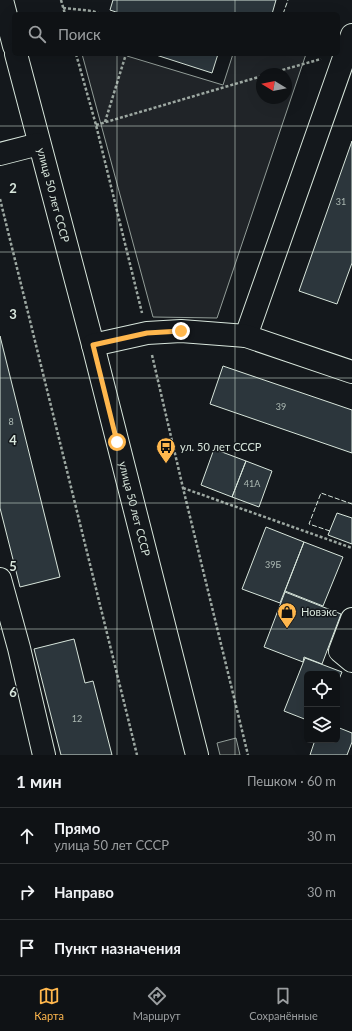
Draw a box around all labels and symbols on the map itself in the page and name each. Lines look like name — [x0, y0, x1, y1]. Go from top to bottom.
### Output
north arrow — [256, 68, 292, 104]
street label: улица 50 лет СССР — [35, 146, 73, 244]
text: 2 — [9, 180, 17, 196]
house number: 31 — [336, 196, 346, 207]
text: 3 — [9, 306, 17, 322]
route end — [172, 322, 190, 340]
house number: 39 — [276, 401, 286, 412]
house number: 8 — [8, 416, 14, 427]
text: 4 — [9, 432, 17, 448]
route start — [108, 433, 126, 451]
bus stop icon: ул. 50 лет СССР — [155, 436, 177, 464]
place label: ул. 50 лет СССР — [180, 440, 262, 453]
street label: улица 50 лет СССР — [117, 460, 153, 558]
house number: 41А — [244, 478, 261, 489]
text: 5 — [9, 558, 17, 574]
house number: 39Б — [265, 559, 281, 570]
shop icon: Новэкс — [276, 601, 298, 629]
place label: Новэкс — [301, 605, 337, 618]
text: 6 — [9, 684, 17, 700]
house number: 12 — [72, 713, 82, 724]

